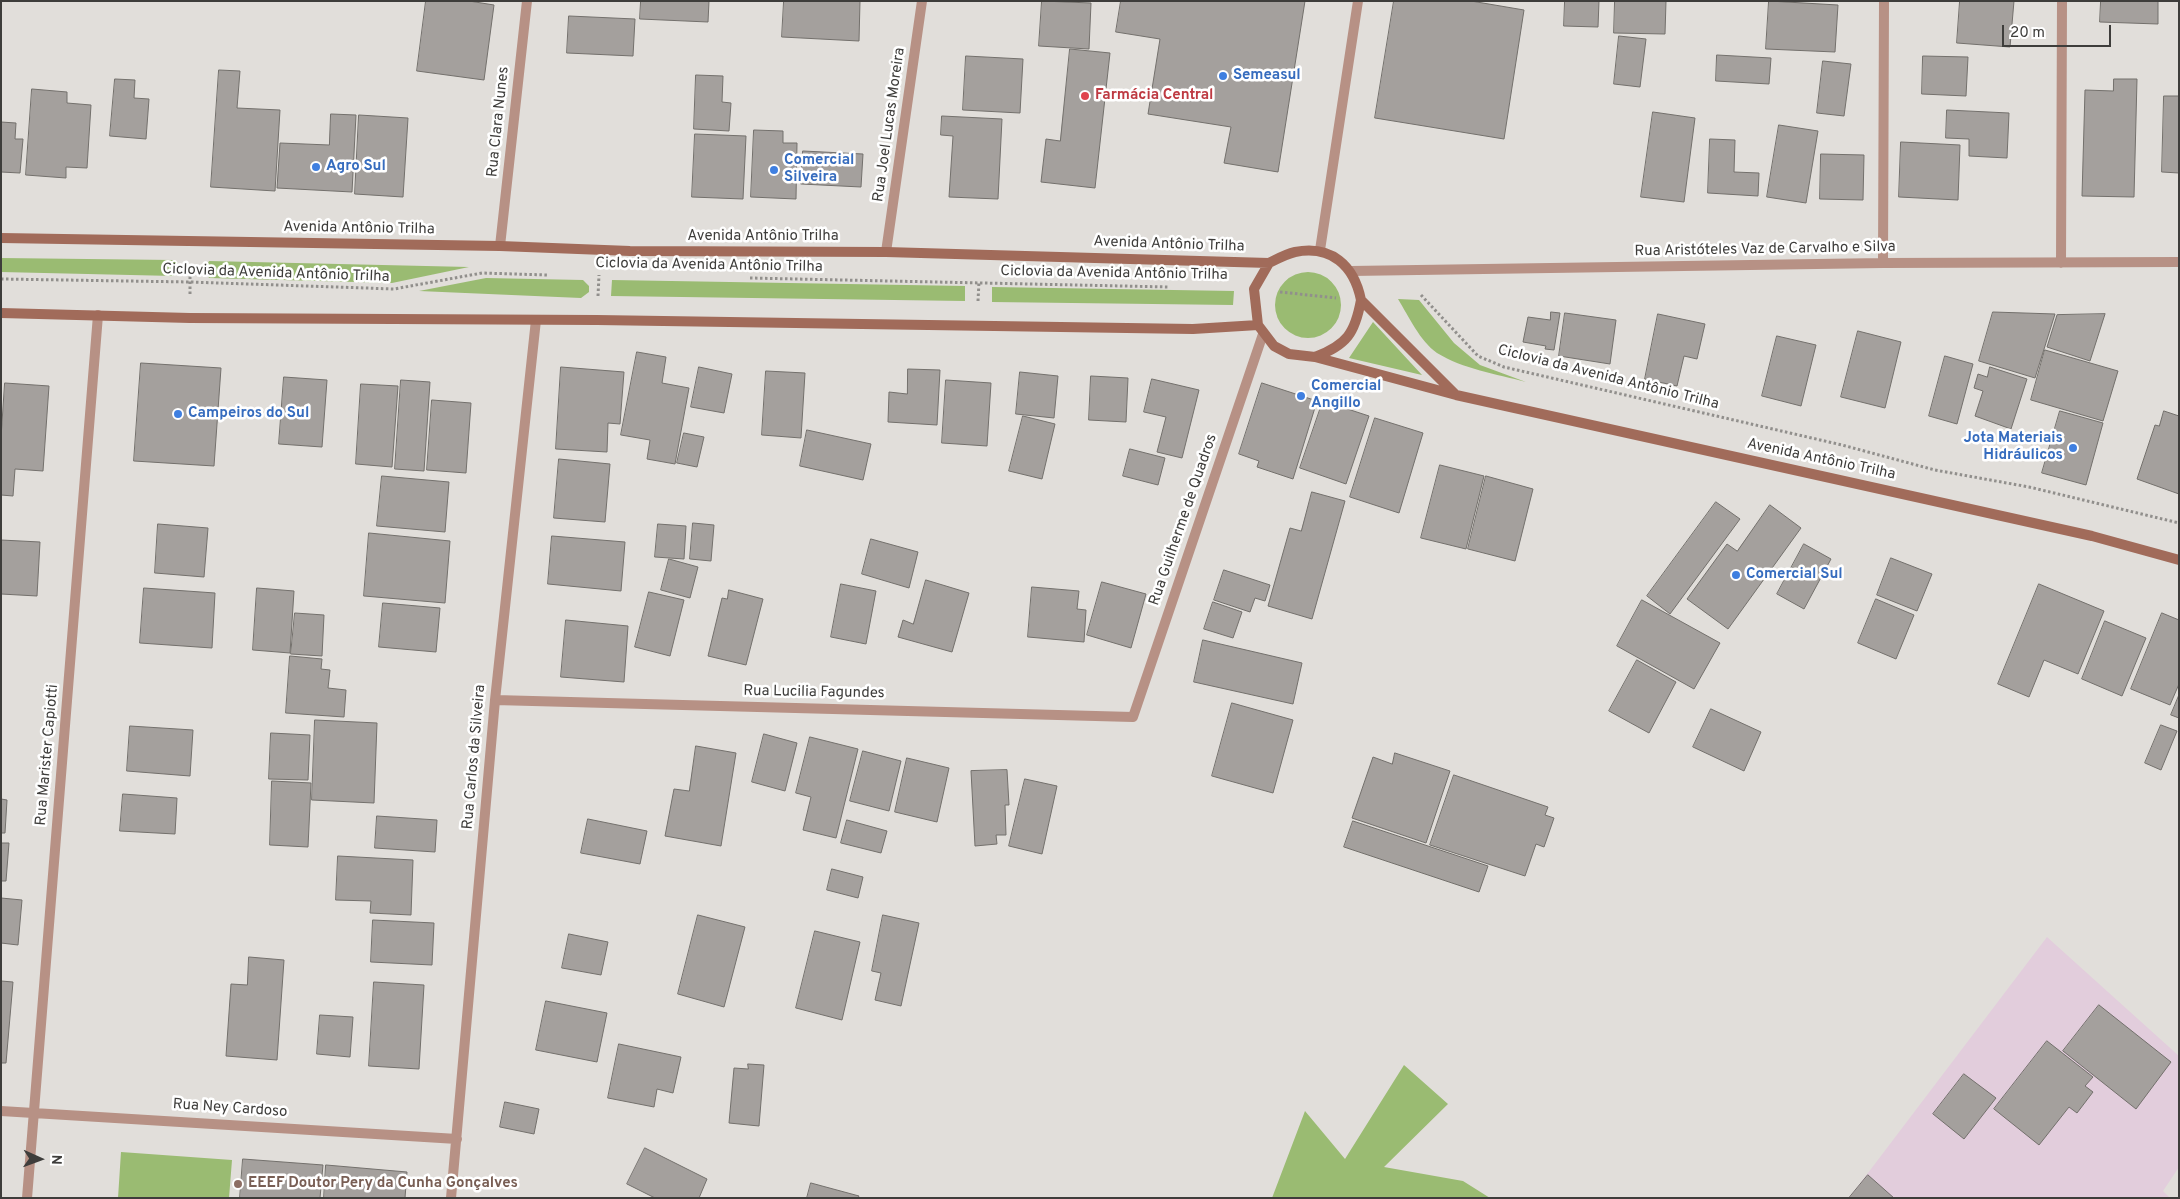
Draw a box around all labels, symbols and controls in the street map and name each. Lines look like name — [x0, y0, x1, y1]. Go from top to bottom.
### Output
scale bar — [2005, 15, 2114, 47]
text: 20 m — [2010, 24, 2045, 43]
street label: Rua Joel Lucas Moreira — [870, 47, 910, 203]
street label: Rua Clara Nunes — [484, 66, 514, 178]
place label: Semeasul — [1233, 67, 1301, 85]
marker: Semeasul — [1217, 70, 1229, 82]
place label: Farmácia Central — [1095, 87, 1213, 105]
marker: Farmácia Central — [1079, 90, 1091, 102]
place label: Comercial Silveira — [784, 152, 854, 187]
place label: Agro Sul — [326, 158, 386, 176]
marker: Agro Sul — [310, 161, 322, 173]
marker: Comercial Silveira — [768, 164, 780, 176]
street label: Avenida Antônio Trilha — [283, 219, 435, 239]
street label: Avenida Antônio Trilha — [687, 228, 839, 246]
street label: Avenida Antônio Trilha — [1093, 233, 1245, 257]
street label: Rua Aristóteles Vaz de Carvalho e Silva — [1634, 239, 1896, 261]
street label: Ciclovia da Avenida Antônio Trilha — [595, 255, 823, 277]
street label: Ciclovia da Avenida Antônio Trilha — [162, 261, 390, 287]
street label: Ciclovia da Avenida Antônio Trilha — [1000, 263, 1228, 285]
street label: Ciclovia da Avenida Antônio Trilha — [1496, 342, 1720, 414]
place label: Comercial Angillo — [1311, 378, 1381, 413]
marker: Comercial Angillo — [1295, 390, 1307, 402]
place label: Campeiros do Sul — [188, 405, 309, 423]
marker: Campeiros do Sul — [172, 408, 184, 420]
place label: Jota Materiais Hidráulicos — [1963, 430, 2063, 465]
street label: Rua Guilherme de Quadros — [1146, 432, 1222, 608]
street label: Avenida Antônio Trilha — [1745, 435, 1897, 485]
marker: Jota Materiais Hidráulicos — [2067, 442, 2079, 454]
place label: Comercial Sul — [1746, 566, 1843, 584]
marker: Comercial Sul — [1730, 569, 1742, 581]
street label: Rua Lucilia Fagundes — [743, 683, 885, 703]
street label: Rua Marister Capiotti — [33, 684, 63, 826]
street label: Rua Carlos da Silveira — [460, 684, 490, 830]
street label: Rua Ney Cardoso — [172, 1096, 288, 1122]
north arrow — [15, 1134, 65, 1184]
text: N — [47, 1154, 64, 1165]
place label: EEEF Doutor Pery da Cunha Gonçalves — [248, 1175, 518, 1193]
marker: EEEF Doutor Pery da Cunha Gonçalves — [232, 1178, 244, 1190]

